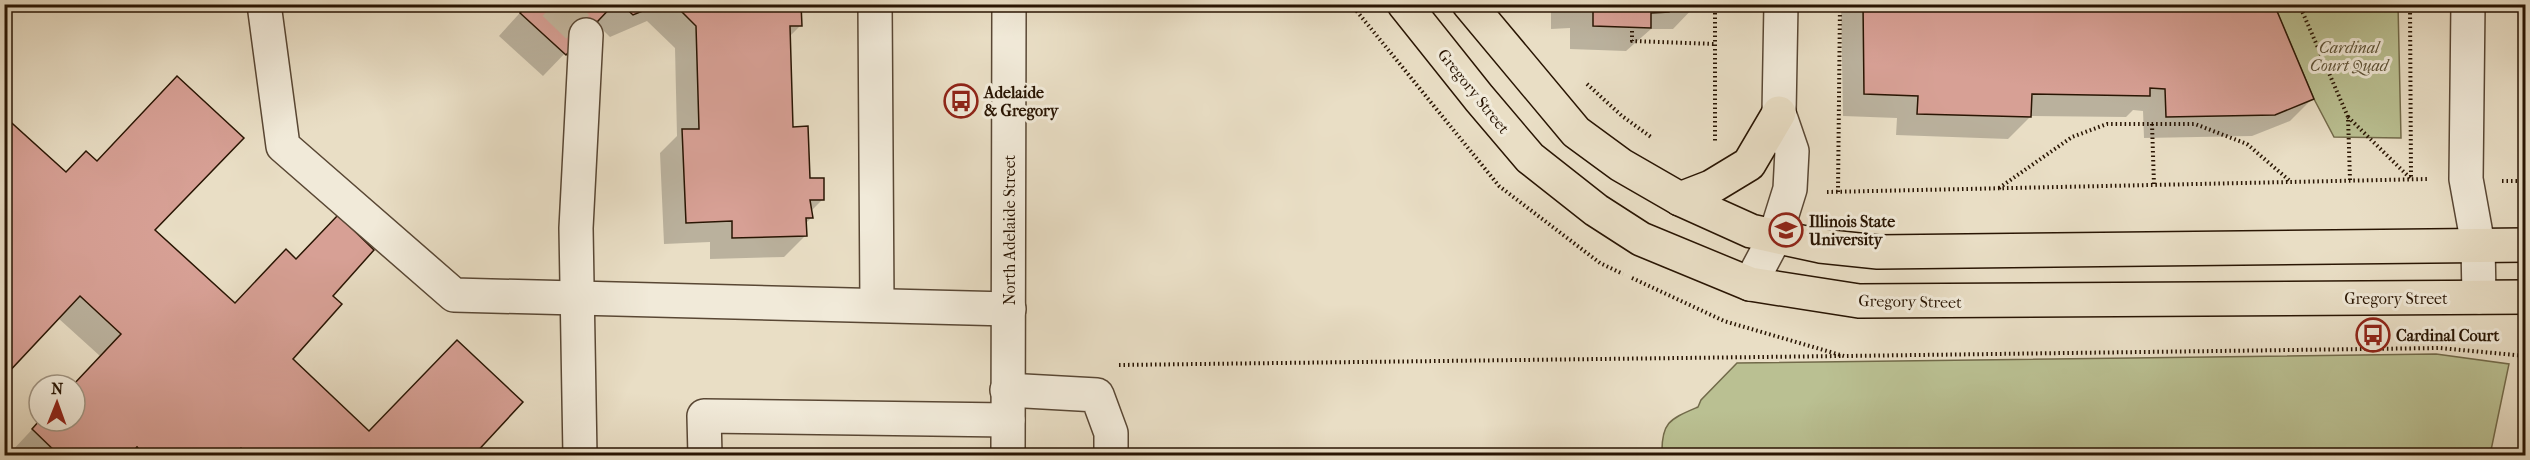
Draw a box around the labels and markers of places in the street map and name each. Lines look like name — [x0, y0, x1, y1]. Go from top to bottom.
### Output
bus stop icon: Adelaide & Gregory — [943, 83, 979, 119]
place label: Adelaide & Gregory — [983, 83, 1060, 121]
school or university icon: Illinois State University — [1768, 212, 1804, 248]
place label: Illinois State University — [1808, 212, 1895, 250]
bus stop icon: Cardinal Court — [2355, 317, 2391, 353]
place label: Cardinal Court — [2396, 326, 2499, 345]

